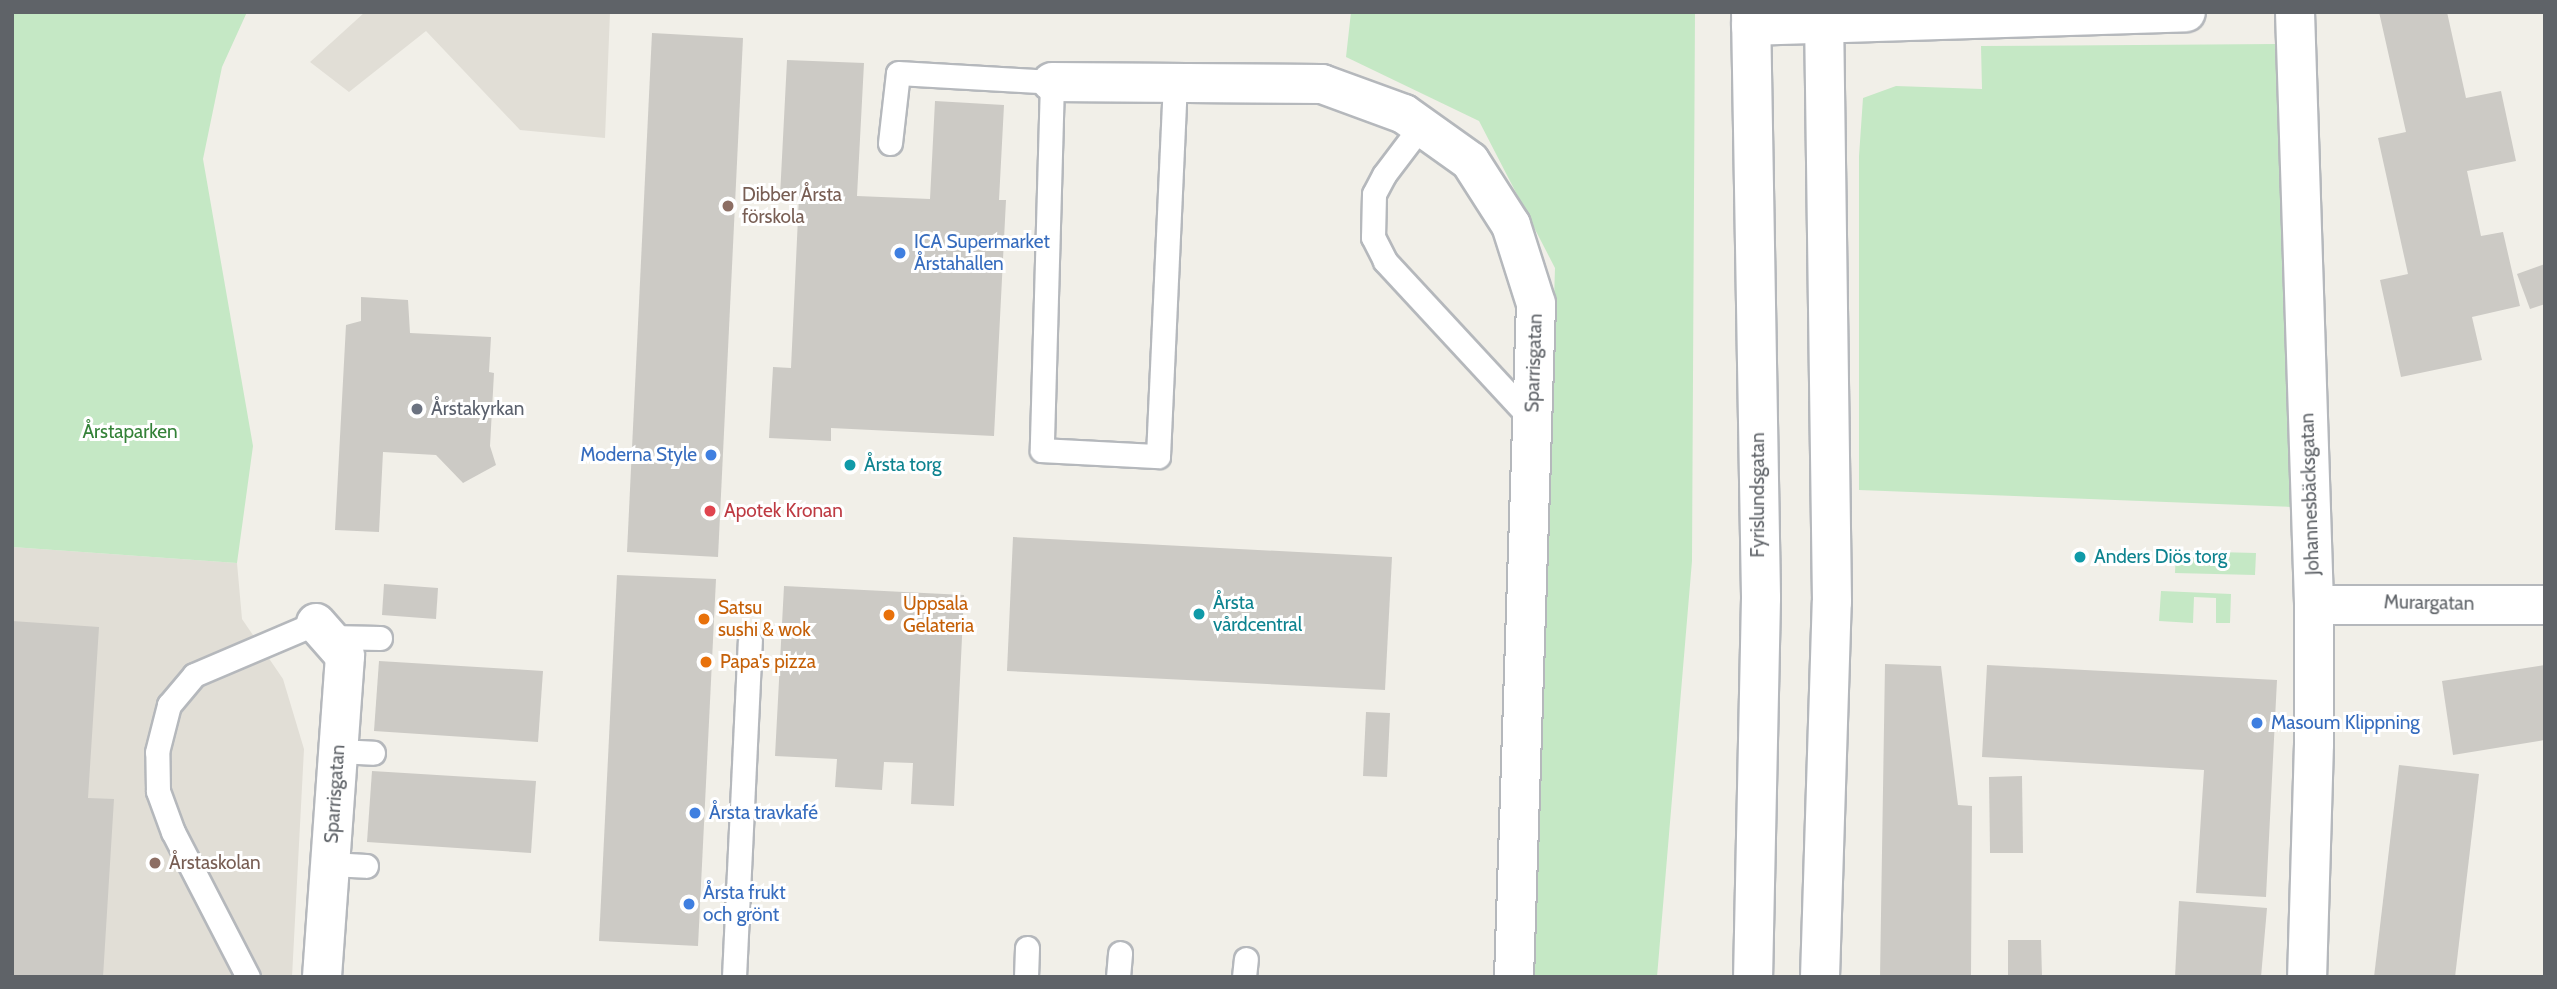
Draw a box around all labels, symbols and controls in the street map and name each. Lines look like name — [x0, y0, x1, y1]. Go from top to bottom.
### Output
place label: Dibber Årsta förskola — [742, 184, 842, 228]
marker: Dibber Årsta förskola — [720, 198, 736, 214]
place label: ICA Supermarket Årstahallen — [914, 231, 1050, 275]
marker: ICA Supermarket Årstahallen — [892, 245, 908, 261]
street label: Sparrisgatan — [1521, 313, 1547, 413]
place label: Årstakyrkan — [431, 398, 524, 420]
marker: Årstakyrkan — [409, 401, 425, 417]
street label: Johannesbäcksgatan — [2296, 412, 2324, 576]
park label: Årstaparken — [82, 421, 178, 443]
street label: Fyrislundsgatan — [1747, 432, 1769, 558]
place label: Moderna Style — [580, 444, 697, 466]
marker: Moderna Style — [703, 447, 719, 463]
place label: Årsta torg — [864, 454, 942, 476]
marker: Årsta torg — [842, 457, 858, 473]
place label: Apotek Kronan — [724, 500, 843, 522]
marker: Apotek Kronan — [702, 503, 718, 519]
place label: Anders Diös torg — [2094, 546, 2227, 568]
marker: Anders Diös torg — [2072, 549, 2088, 565]
street label: Murargatan — [2384, 591, 2474, 615]
place label: Årsta vårdcentral — [1213, 592, 1302, 636]
place label: Uppsala Gelateria — [903, 593, 974, 637]
place label: Satsu sushi & wok — [718, 597, 811, 641]
marker: Årsta vårdcentral — [1191, 606, 1207, 622]
marker: Uppsala Gelateria — [881, 607, 897, 623]
marker: Satsu sushi & wok — [696, 611, 712, 627]
place label: Papa's pizza — [720, 651, 816, 673]
marker: Papa's pizza — [698, 654, 714, 670]
place label: Masoum Klippning — [2271, 712, 2420, 734]
marker: Masoum Klippning — [2249, 715, 2265, 731]
street label: Sparrisgatan — [320, 744, 350, 844]
place label: Årsta travkafé — [709, 802, 818, 824]
marker: Årsta travkafé — [687, 805, 703, 821]
place label: Årstaskolan — [169, 852, 261, 874]
marker: Årstaskolan — [147, 855, 163, 871]
place label: Årsta frukt och grönt — [703, 882, 786, 926]
marker: Årsta frukt och grönt — [681, 896, 697, 912]

